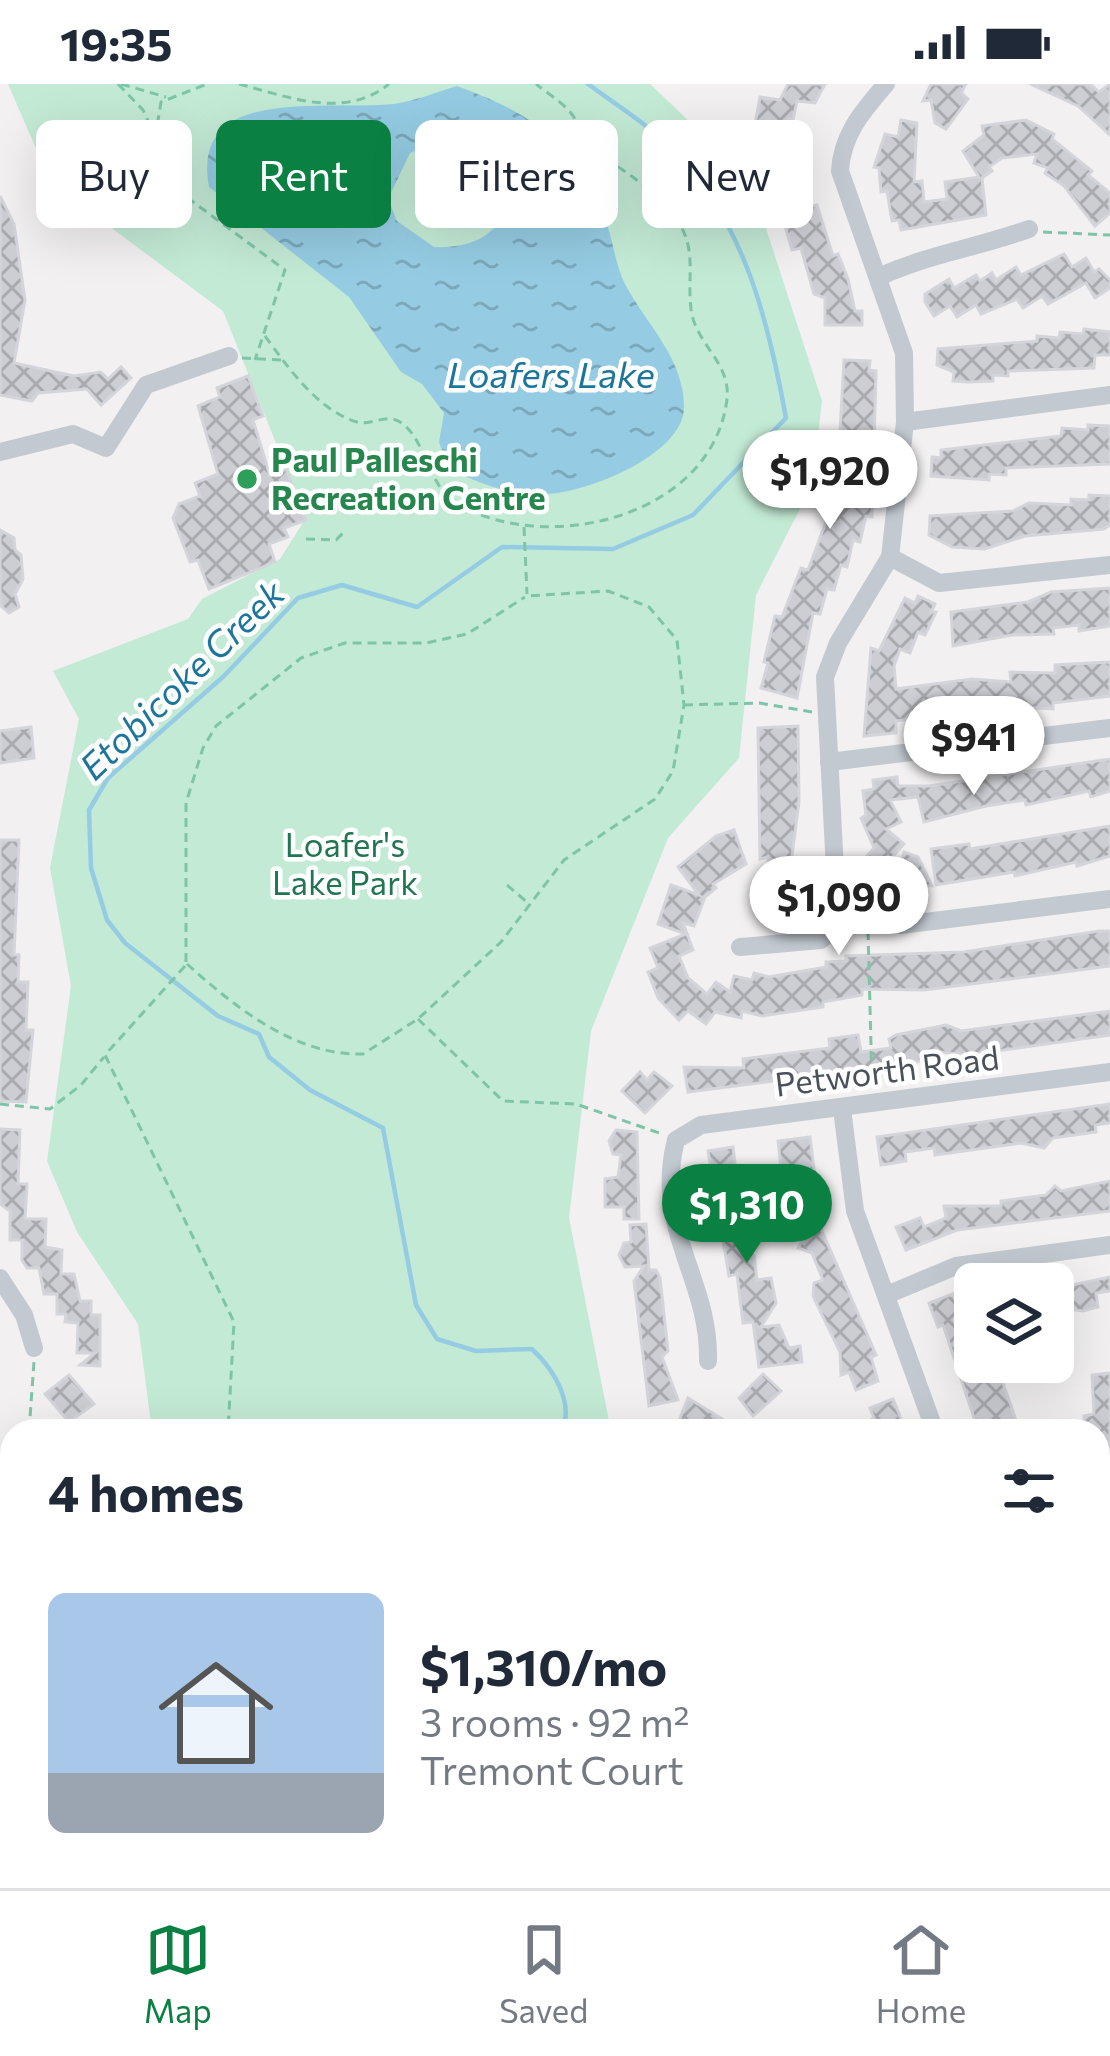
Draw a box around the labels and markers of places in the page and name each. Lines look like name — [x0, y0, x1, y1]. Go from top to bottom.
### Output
pin: $1,920 — [732, 430, 928, 532]
place label: Paul Palleschi Recreation Centre — [271, 438, 546, 517]
marker: Paul Palleschi Recreation Centre — [234, 466, 260, 492]
pin: $941 — [903, 696, 1045, 798]
pin: $1,090 — [741, 856, 937, 958]
pin: $1,310 — [649, 1164, 845, 1266]

